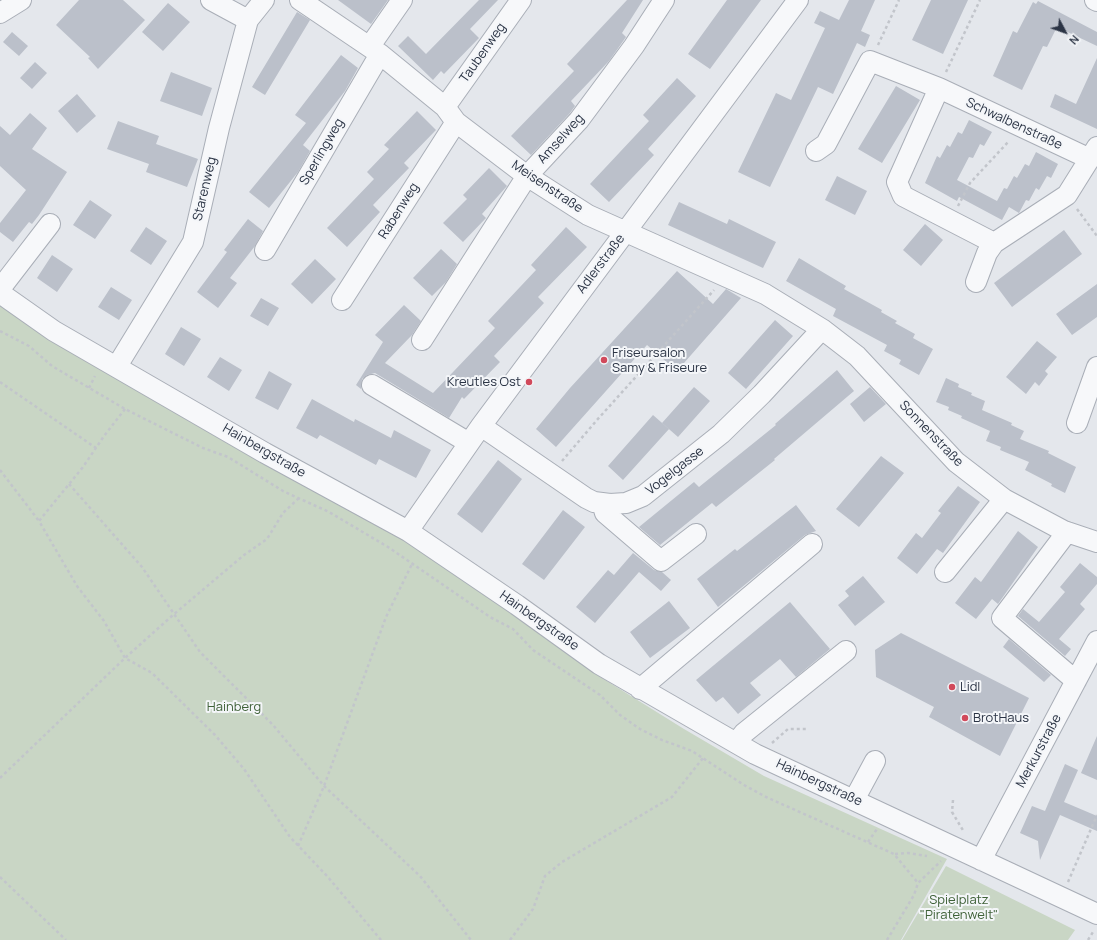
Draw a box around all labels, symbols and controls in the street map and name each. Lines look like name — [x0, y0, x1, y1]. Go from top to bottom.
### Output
north arrow — [1045, 12, 1085, 52]
street label: Taubenweg — [457, 20, 509, 86]
text: N — [1066, 32, 1083, 48]
street label: Schwalbenstraße — [963, 95, 1065, 153]
street label: Amselweg — [535, 111, 587, 167]
street label: Sperlingweg — [297, 116, 347, 188]
street label: Starenweg — [190, 156, 220, 222]
street label: Meisenstraße — [508, 157, 586, 217]
street label: Rabenweg — [376, 180, 422, 242]
street label: Adlerstraße — [574, 231, 628, 297]
place label: Friseursalon Samy & Friseure — [612, 345, 707, 376]
marker: Friseursalon Samy & Friseure — [599, 355, 609, 365]
place label: Kreutles Ost — [447, 374, 521, 390]
marker: Kreutles Ost — [524, 377, 534, 387]
street label: Sonnenstraße — [896, 398, 966, 470]
street label: Hainbergstraße — [220, 421, 308, 481]
street label: Vogelgasse — [643, 444, 707, 498]
street label: Hainbergstraße — [496, 588, 582, 654]
place label: Lidl — [960, 679, 980, 695]
marker: Lidl — [947, 682, 957, 692]
park label: Hainberg — [207, 699, 261, 715]
place label: BrotHaus — [973, 710, 1029, 726]
street label: Merkurstraße — [1013, 712, 1065, 790]
marker: BrotHaus — [960, 713, 970, 723]
street label: Hainbergstraße — [773, 756, 865, 810]
park label: Spielplatz "Piratenwelt" — [920, 892, 998, 923]

